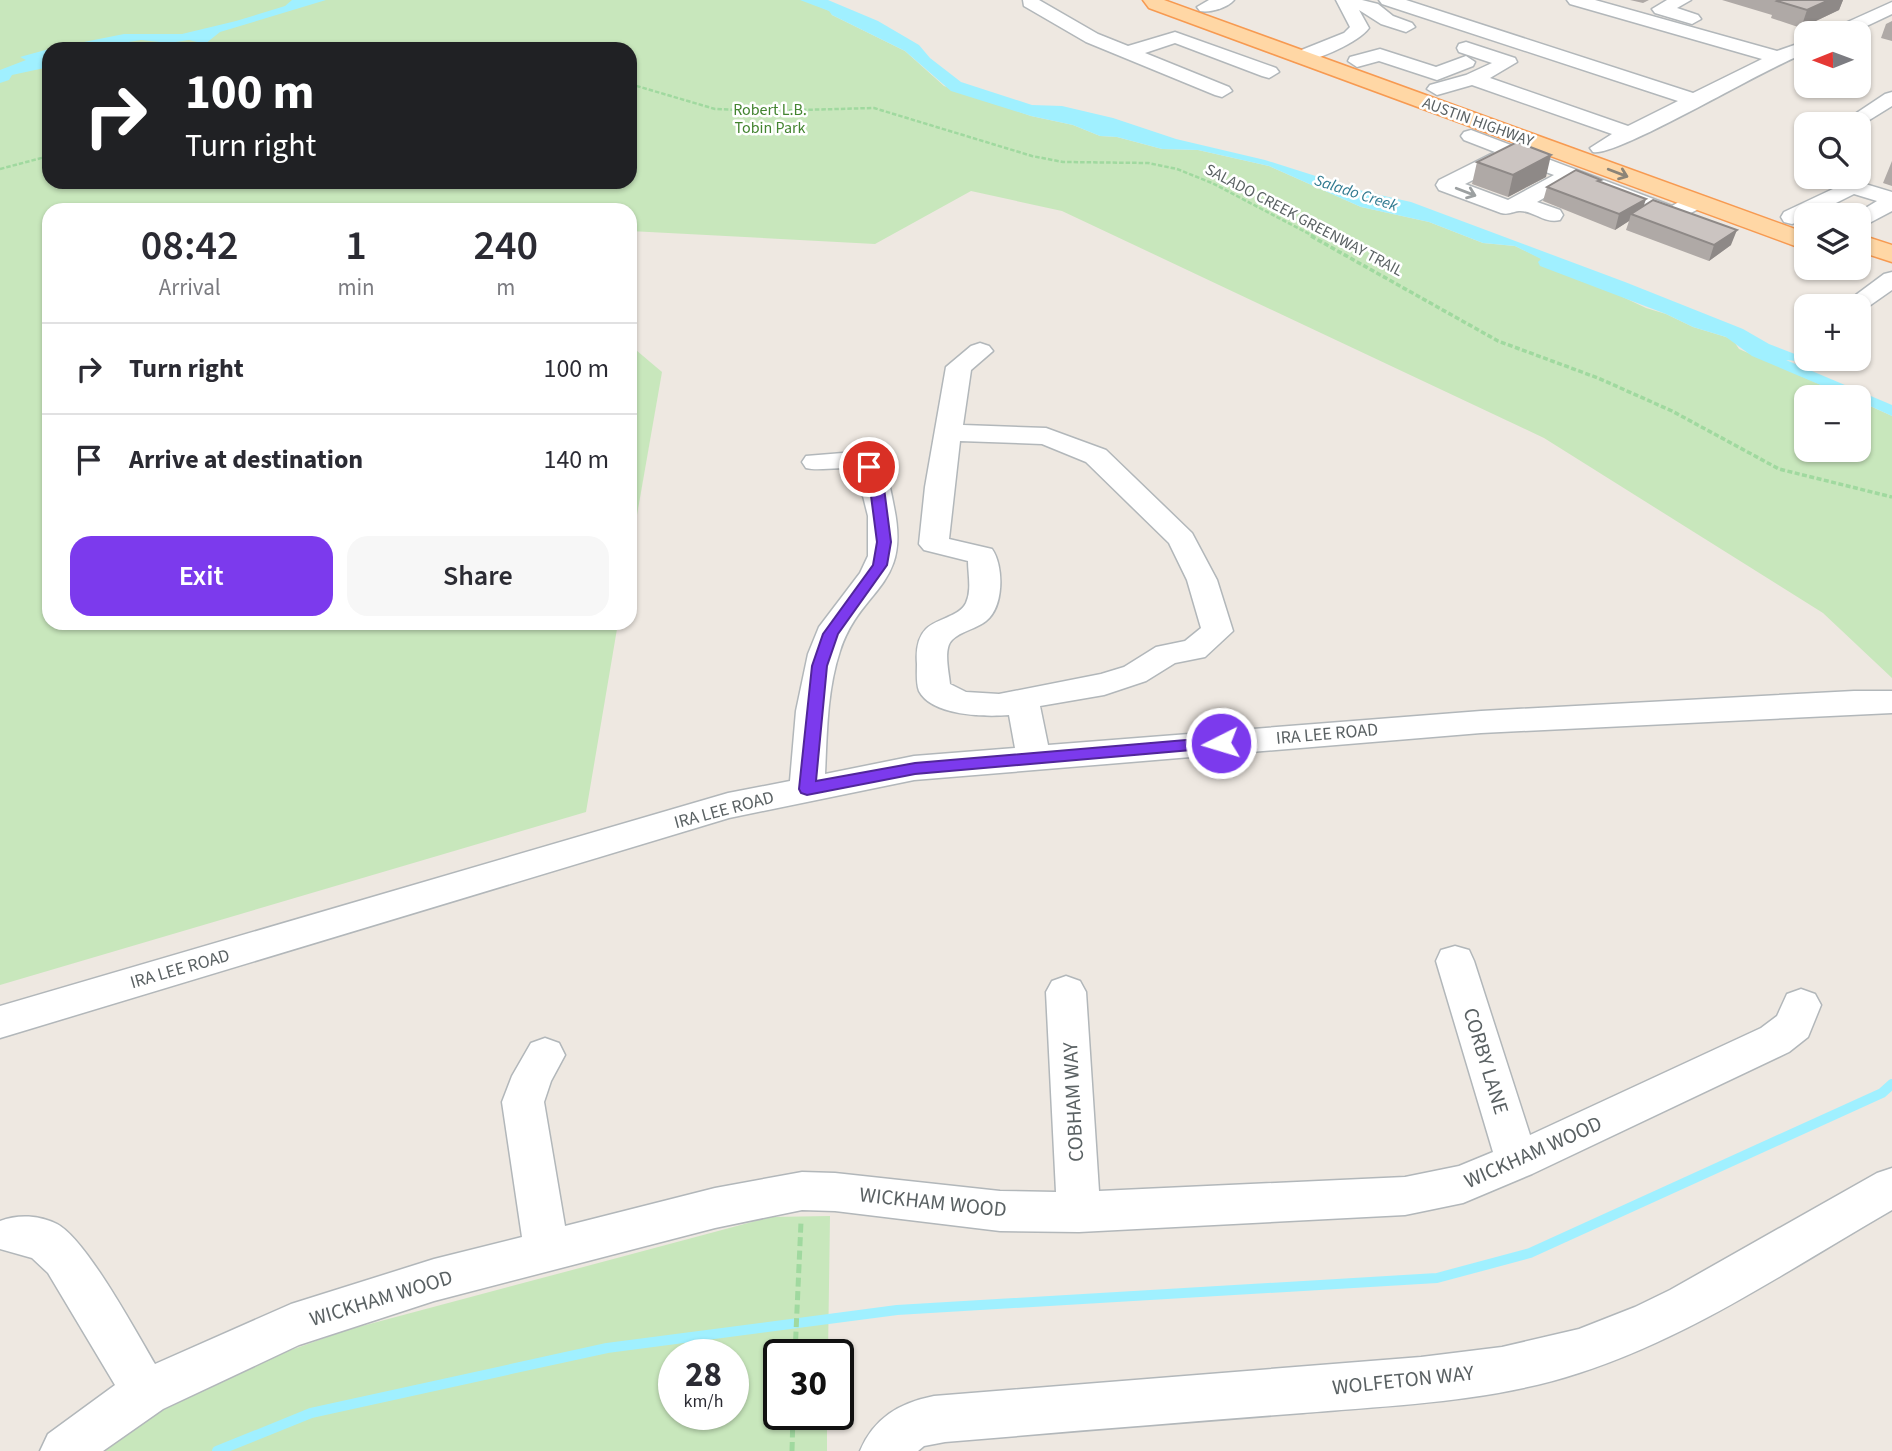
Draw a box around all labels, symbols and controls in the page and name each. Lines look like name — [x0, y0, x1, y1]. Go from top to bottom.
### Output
north arrow — [1794, 21, 1871, 98]
map controls — [1794, 21, 1871, 462]
text: 100 m — [185, 58, 314, 128]
icon: right — [70, 70, 161, 161]
street label: AUSTIN HIGHWAY — [1419, 92, 1537, 152]
park label: Robert L.B. Tobin Park — [733, 99, 807, 139]
button: search — [1794, 112, 1871, 189]
text: Turn right — [185, 123, 316, 169]
street label: SALADO CREEK GREENWAY TRAIL — [1201, 158, 1407, 282]
one-way arrow — [1606, 168, 1628, 181]
water label: Salado Creek — [1312, 169, 1401, 217]
one-way arrow — [1455, 187, 1477, 199]
button: layers — [1794, 203, 1871, 280]
text: 08:42 — [141, 216, 239, 276]
text: 1 — [345, 216, 367, 276]
text: 240 — [474, 216, 538, 276]
text: Arrival — [159, 271, 221, 304]
text: min — [337, 271, 375, 304]
text: m — [496, 271, 515, 304]
button: + — [1794, 294, 1871, 371]
icon: right — [70, 350, 108, 388]
text: Turn right — [129, 350, 244, 387]
text: 100 m — [543, 350, 609, 387]
button: − — [1794, 385, 1871, 462]
pin — [839, 437, 899, 497]
icon: arrive — [70, 441, 108, 479]
text: Arrive at destination — [129, 441, 363, 478]
text: 140 m — [543, 441, 609, 478]
icon: arrive — [850, 448, 888, 486]
button: Exit — [70, 536, 333, 616]
button: Share — [347, 536, 609, 616]
position arrow — [1184, 706, 1258, 780]
street label: IRA LEE ROAD — [1275, 717, 1379, 751]
street label: IRA LEE ROAD — [671, 785, 777, 835]
street label: IRA LEE ROAD — [127, 943, 233, 995]
street label: CORBY LANE — [1456, 1004, 1516, 1118]
street label: COBHAM WAY — [1055, 1040, 1091, 1163]
street label: WICKHAM WOOD — [1459, 1108, 1607, 1196]
street label: WICKHAM WOOD — [858, 1179, 1008, 1225]
street label: WICKHAM WOOD — [306, 1262, 456, 1334]
speed limit sign: 30 — [763, 1339, 854, 1430]
text: 28 — [685, 1350, 722, 1400]
street label: WOLFETON WAY — [1331, 1358, 1476, 1402]
text: km/h — [684, 1389, 723, 1414]

